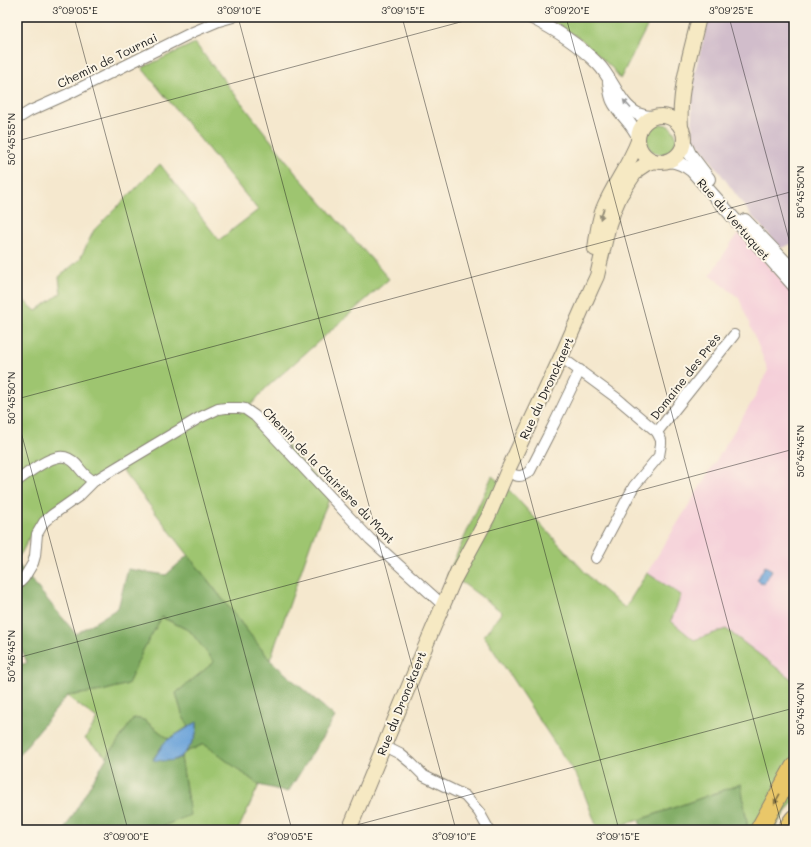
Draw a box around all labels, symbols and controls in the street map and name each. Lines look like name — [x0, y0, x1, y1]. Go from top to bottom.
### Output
text: 3°09'05"E — [52, 3, 98, 17]
text: 3°09'10"E — [217, 3, 261, 17]
text: 3°09'15"E — [381, 3, 425, 17]
text: 3°09'20"E — [545, 3, 590, 17]
text: 3°09'25"E — [709, 3, 754, 17]
street label: Chemin de Tournai — [54, 29, 160, 91]
one-way arrow — [622, 99, 631, 110]
text: 50°45'55"N — [4, 113, 18, 165]
text: 50°45'50"N — [793, 166, 807, 218]
street label: Rue du Vertuquet — [694, 175, 774, 263]
one-way arrow — [598, 208, 604, 220]
street label: Domaine des Près — [646, 329, 724, 423]
street label: Rue du Dronckaert — [515, 334, 577, 442]
text: 50°45'50"N — [4, 372, 18, 424]
street label: Chemin de la Clairière du Mont — [260, 403, 398, 547]
text: 50°45'45"N — [793, 425, 807, 477]
text: 50°45'45"N — [4, 630, 18, 682]
street label: Rue du Dronckaert — [373, 648, 429, 758]
text: 50°45'40"N — [793, 683, 807, 735]
one-way arrow — [773, 793, 780, 804]
text: 3°09'00"E — [103, 829, 149, 843]
text: 3°09'05"E — [267, 829, 313, 843]
text: 3°09'10"E — [432, 829, 476, 843]
text: 3°09'15"E — [596, 829, 640, 843]

